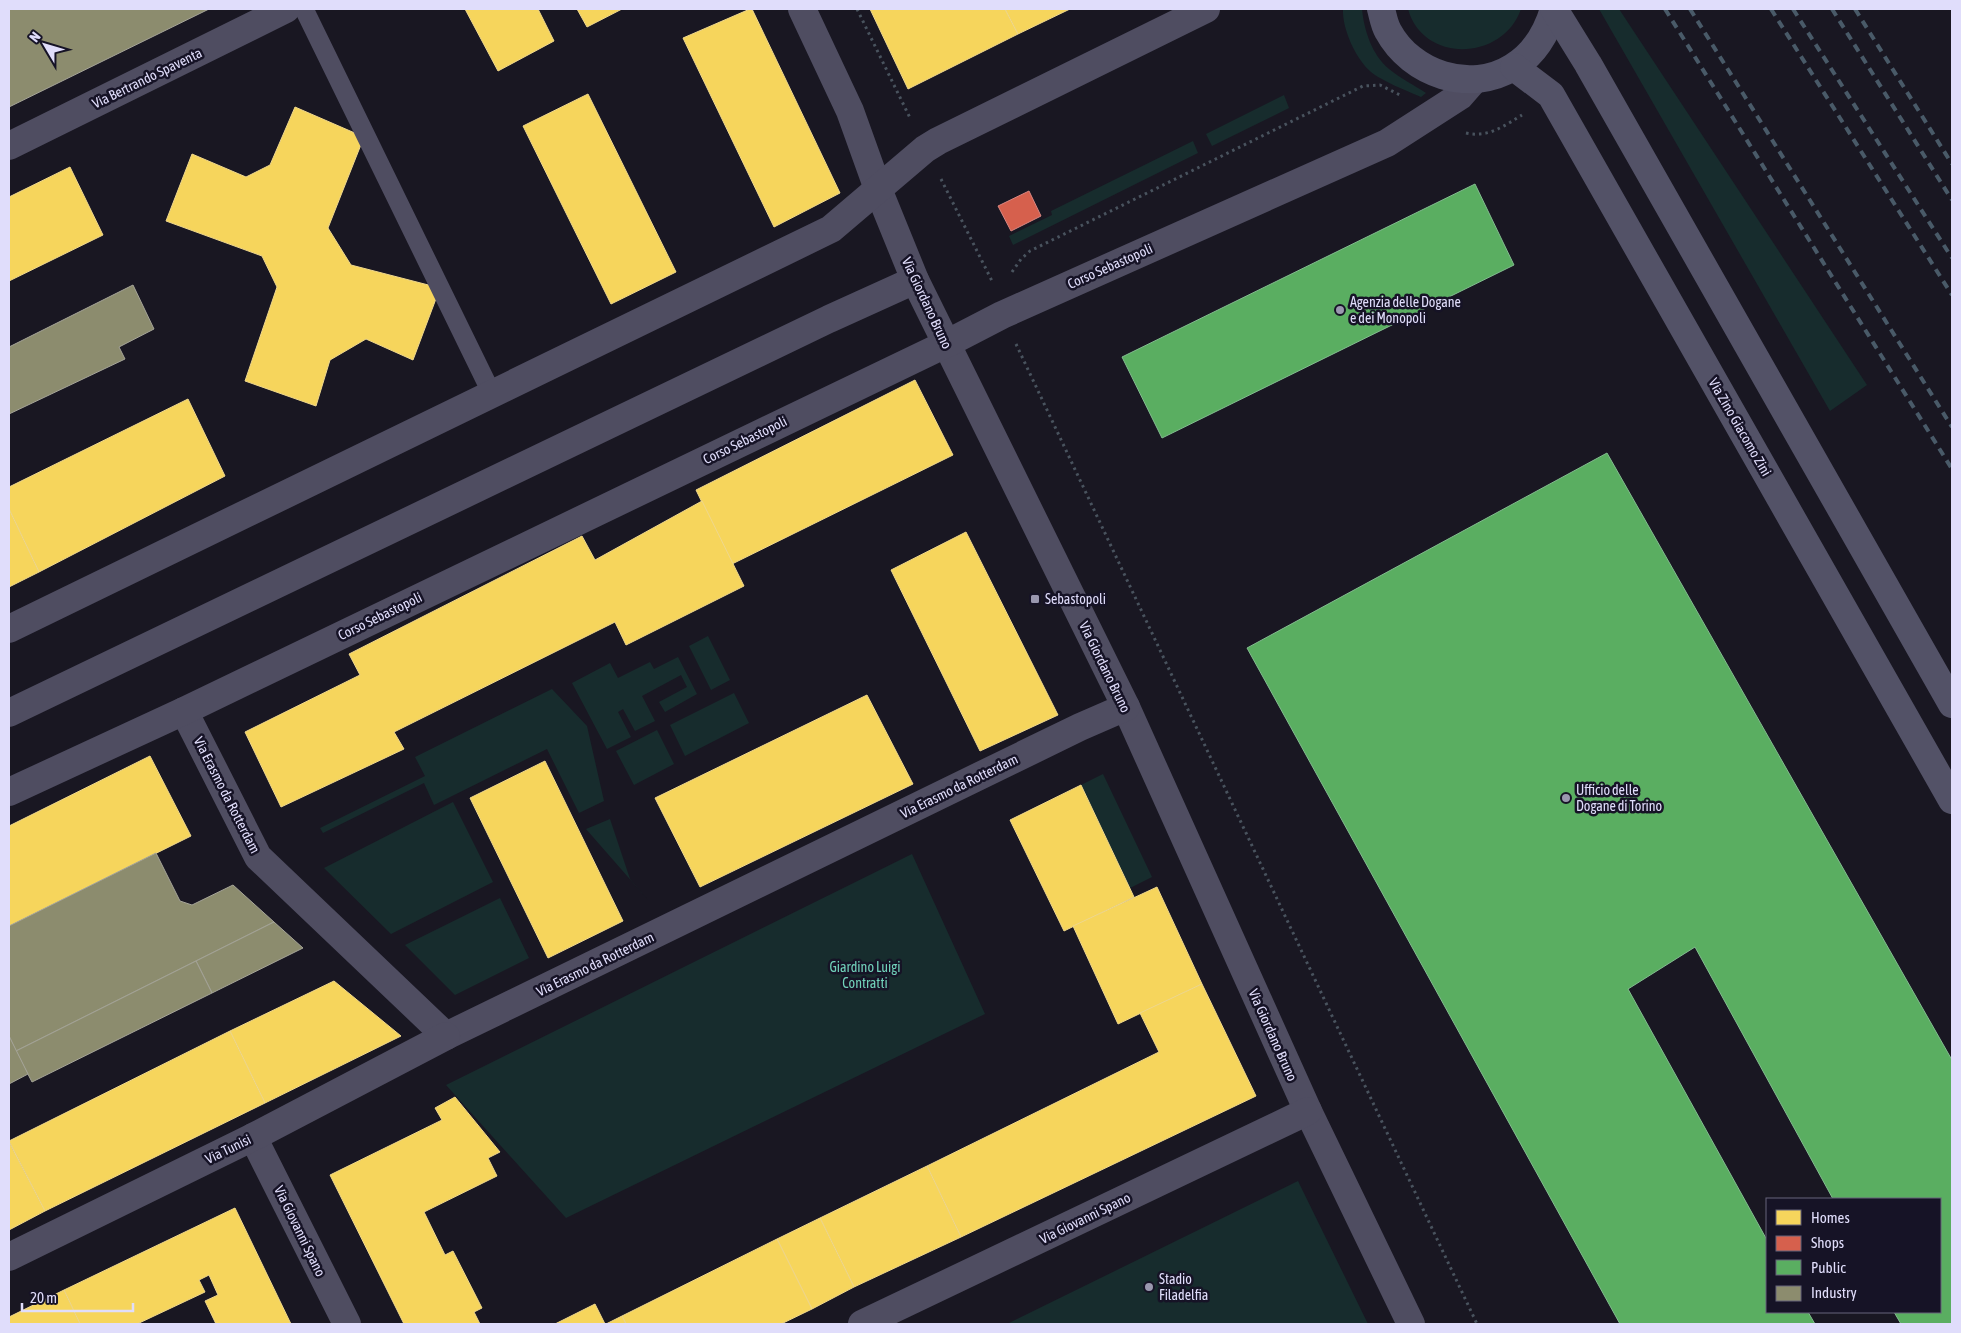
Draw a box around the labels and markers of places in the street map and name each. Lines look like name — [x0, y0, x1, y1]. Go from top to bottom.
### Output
place label: Agenzia delle Dogane e dei Monopoli — [1350, 294, 1461, 326]
marker: Agenzia delle Dogane e dei Monopoli — [1334, 304, 1346, 316]
place label: Sebastopoli — [1045, 591, 1106, 607]
marker: Sebastopoli — [1029, 593, 1041, 605]
place label: Ufficio delle Dogane di Torino — [1576, 782, 1662, 814]
marker: Ufficio delle Dogane di Torino — [1560, 792, 1572, 804]
place label: Stadio Filadelfia — [1159, 1271, 1208, 1303]
marker: Stadio Filadelfia — [1143, 1281, 1155, 1293]

